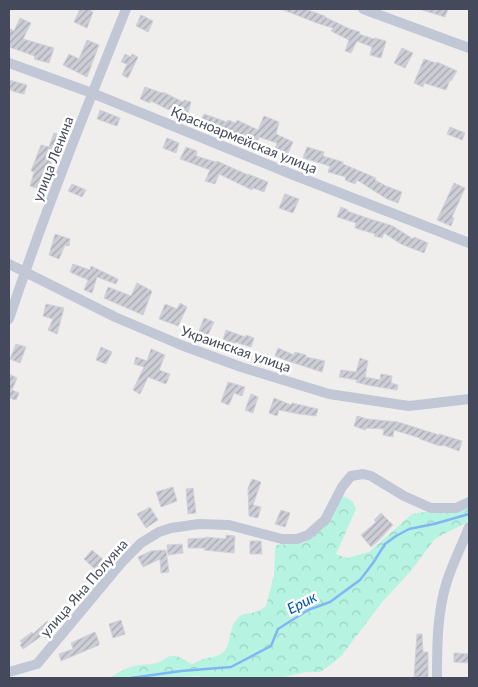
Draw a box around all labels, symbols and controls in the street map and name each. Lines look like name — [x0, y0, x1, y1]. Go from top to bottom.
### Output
street label: Красноармейская улица — [169, 102, 320, 177]
street label: улица Ленина — [28, 114, 77, 204]
street label: Украинская улица — [179, 322, 294, 375]
street label: улица Яна Полуяна — [36, 535, 131, 640]
water label: Ерик — [284, 587, 320, 617]

